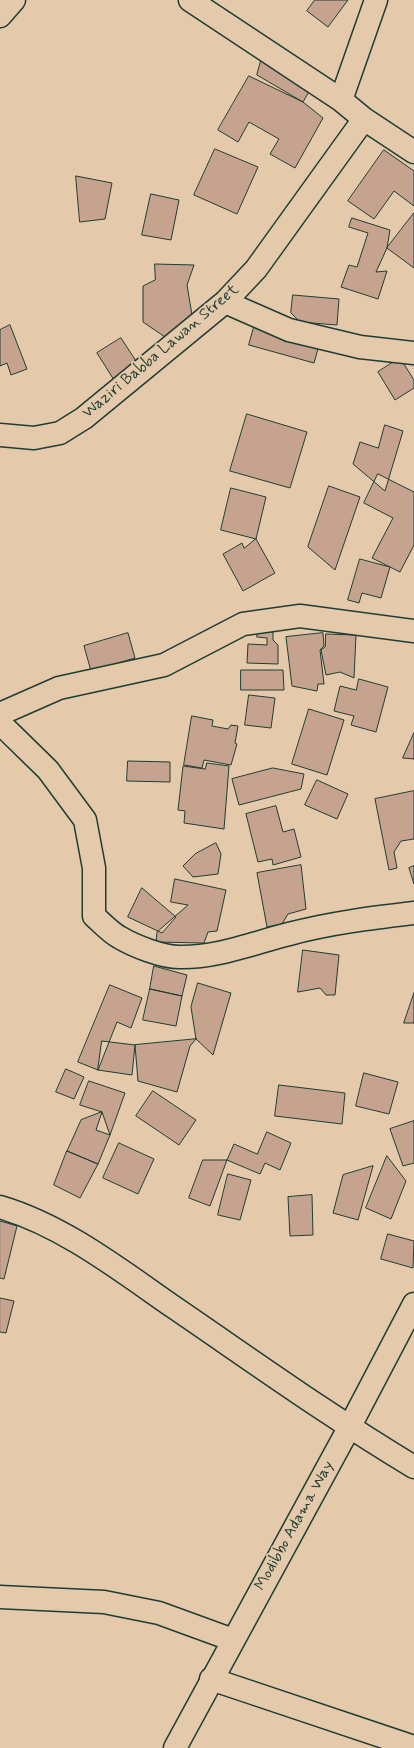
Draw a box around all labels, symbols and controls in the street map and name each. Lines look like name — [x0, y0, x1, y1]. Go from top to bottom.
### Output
street label: Waziri Babba Lawan Street — [79, 281, 243, 423]
street label: Modibbo Adama Way — [251, 1458, 339, 1594]

